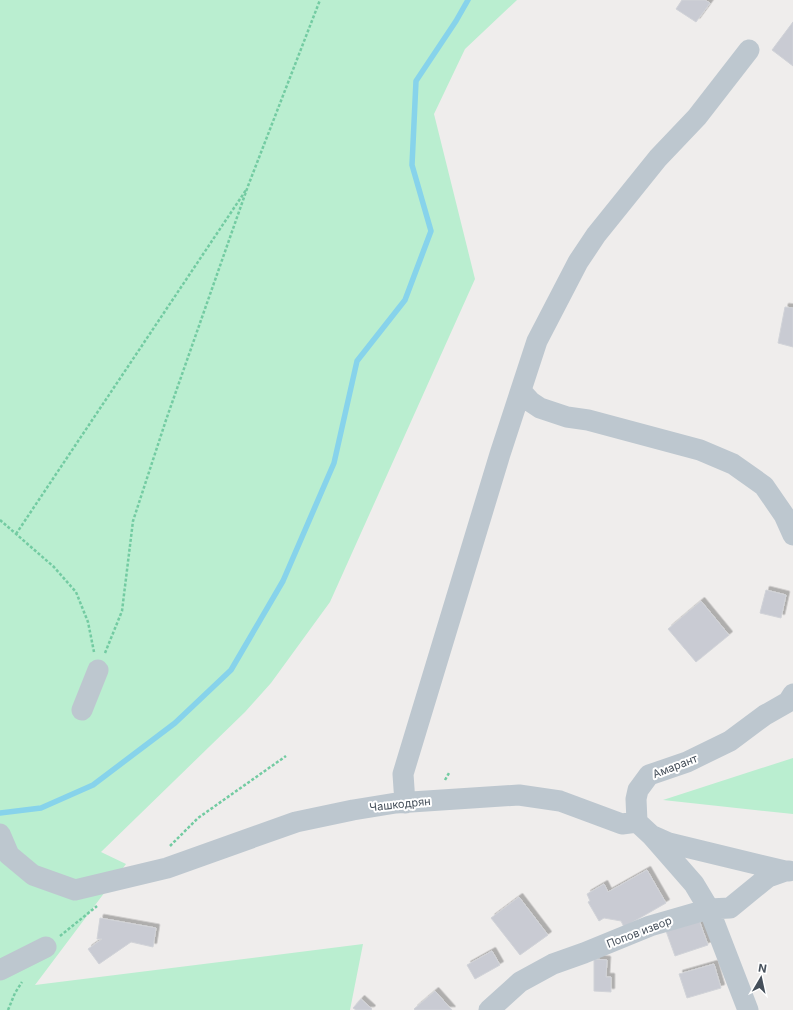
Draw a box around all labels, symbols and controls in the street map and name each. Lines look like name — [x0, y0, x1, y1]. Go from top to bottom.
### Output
street label: Амарант — [651, 751, 700, 781]
street label: Чашкодрян — [369, 794, 431, 814]
street label: Попов извор — [604, 913, 674, 951]
north arrow — [741, 958, 781, 998]
text: N — [757, 961, 768, 976]

